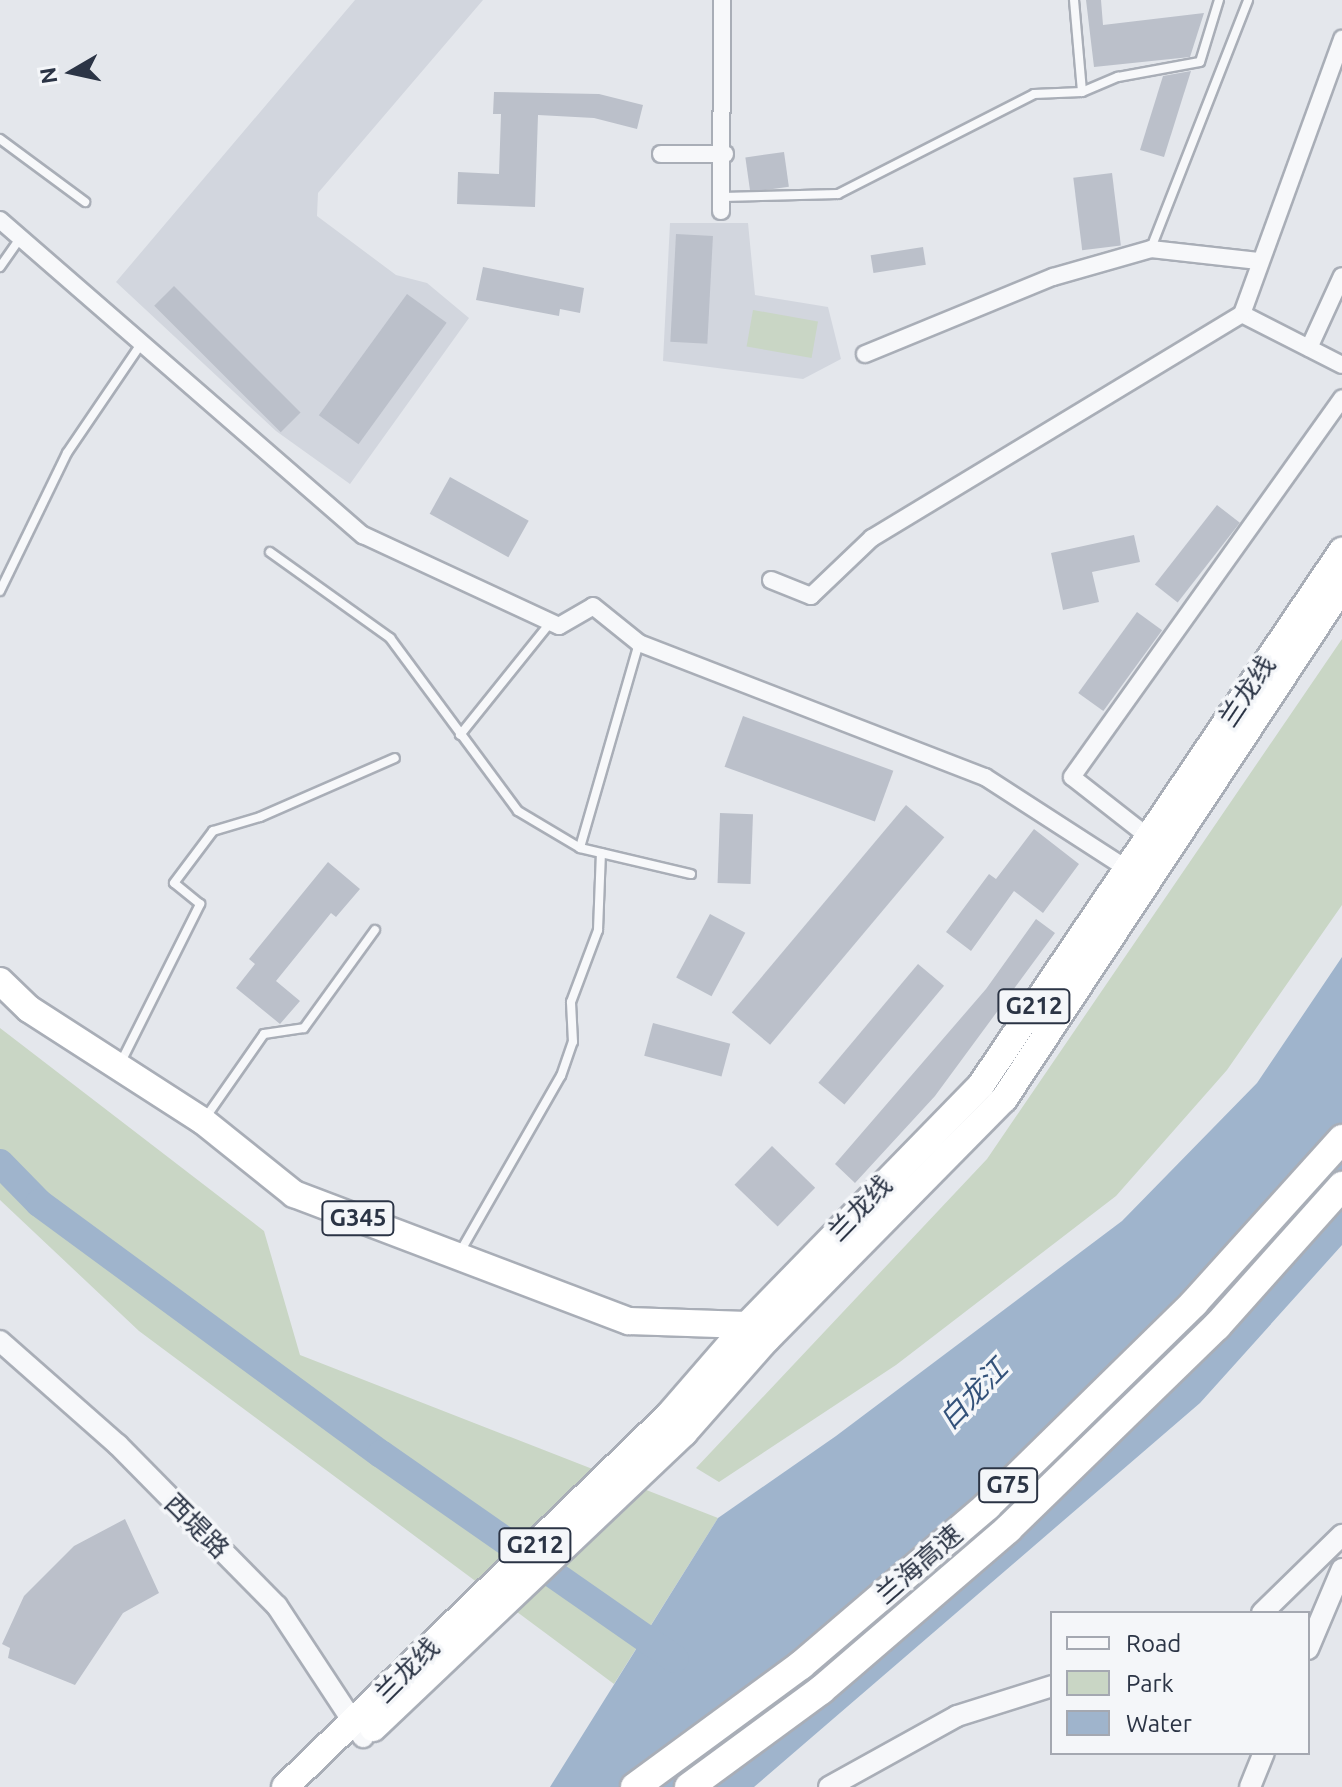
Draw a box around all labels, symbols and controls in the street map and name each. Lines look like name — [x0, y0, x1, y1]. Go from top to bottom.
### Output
north arrow — [32, 32, 112, 112]
text: N — [34, 66, 61, 86]
street label: 兰龙线 — [1212, 650, 1282, 732]
road number: G212 — [996, 986, 1072, 1026]
street label: 兰龙线 — [822, 1169, 898, 1247]
road number: G345 — [320, 1198, 396, 1238]
water label: 白龙江 — [932, 1352, 1014, 1436]
road number: G75 — [978, 1465, 1038, 1505]
street label: 西堤路 — [158, 1487, 236, 1565]
street label: 兰海高速 — [870, 1518, 968, 1610]
road number: G212 — [497, 1525, 573, 1565]
legend — [1050, 1611, 1310, 1755]
text: Road — [1126, 1630, 1181, 1657]
street label: 兰龙线 — [368, 1631, 446, 1709]
text: Park — [1126, 1670, 1174, 1697]
text: Water — [1126, 1710, 1192, 1737]

